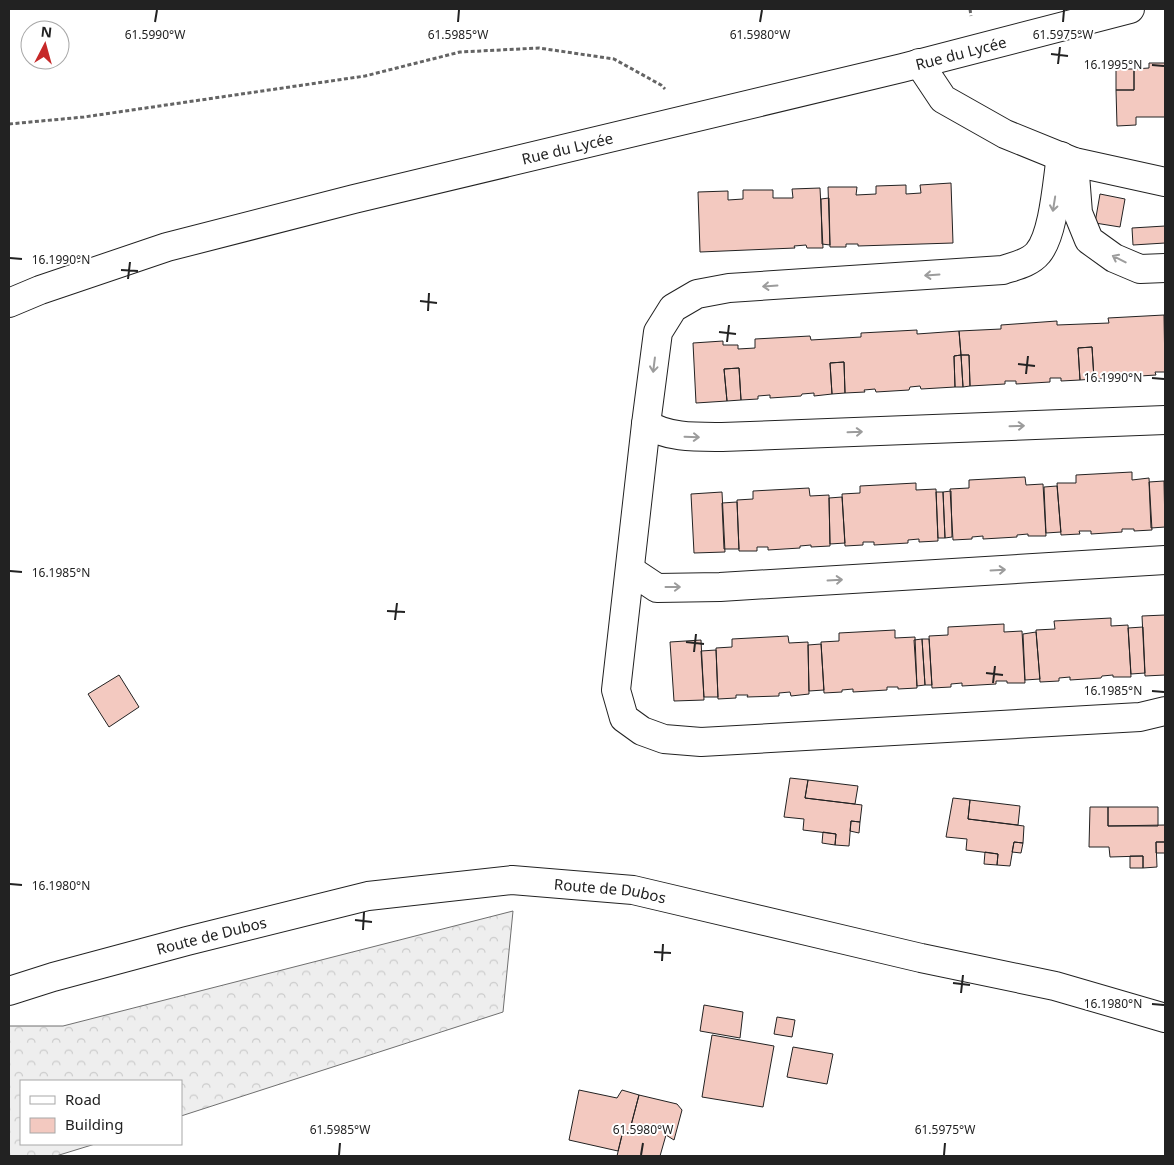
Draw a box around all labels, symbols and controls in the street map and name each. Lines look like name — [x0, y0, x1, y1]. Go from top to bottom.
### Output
north arrow — [20, 20, 70, 70]
text: N — [40, 22, 53, 42]
text: 61.5990°W — [125, 26, 185, 43]
text: 61.5985°W — [428, 26, 488, 43]
text: 61.5980°W — [730, 26, 790, 43]
text: 61.5975°W — [1033, 26, 1093, 43]
street label: Rue du Lycée — [913, 31, 1008, 74]
text: 16.1995°N — [1084, 56, 1142, 73]
street label: Rue du Lycée — [520, 127, 615, 169]
one-way arrow — [1049, 196, 1059, 212]
text: 16.1990°N — [32, 251, 90, 268]
one-way arrow — [1112, 254, 1127, 263]
one-way arrow — [924, 270, 940, 279]
one-way arrow — [762, 281, 778, 290]
one-way arrow — [649, 357, 659, 373]
text: 16.1990°N — [1084, 369, 1142, 386]
one-way arrow — [1009, 422, 1025, 431]
one-way arrow — [846, 428, 862, 437]
one-way arrow — [684, 432, 700, 442]
text: 16.1985°N — [32, 564, 90, 581]
one-way arrow — [989, 565, 1005, 574]
one-way arrow — [827, 575, 843, 584]
one-way arrow — [664, 582, 681, 592]
text: 16.1985°N — [1084, 682, 1142, 699]
street label: Route de Dubos — [553, 874, 668, 907]
text: 16.1980°N — [32, 877, 90, 894]
street label: Route de Dubos — [154, 912, 269, 959]
text: 16.1980°N — [1084, 995, 1142, 1012]
legend — [20, 1080, 182, 1145]
text: Road — [65, 1089, 101, 1109]
text: Building — [65, 1114, 123, 1134]
text: 61.5985°W — [310, 1121, 370, 1138]
text: 61.5980°W — [613, 1121, 673, 1138]
text: 61.5975°W — [915, 1121, 975, 1138]

